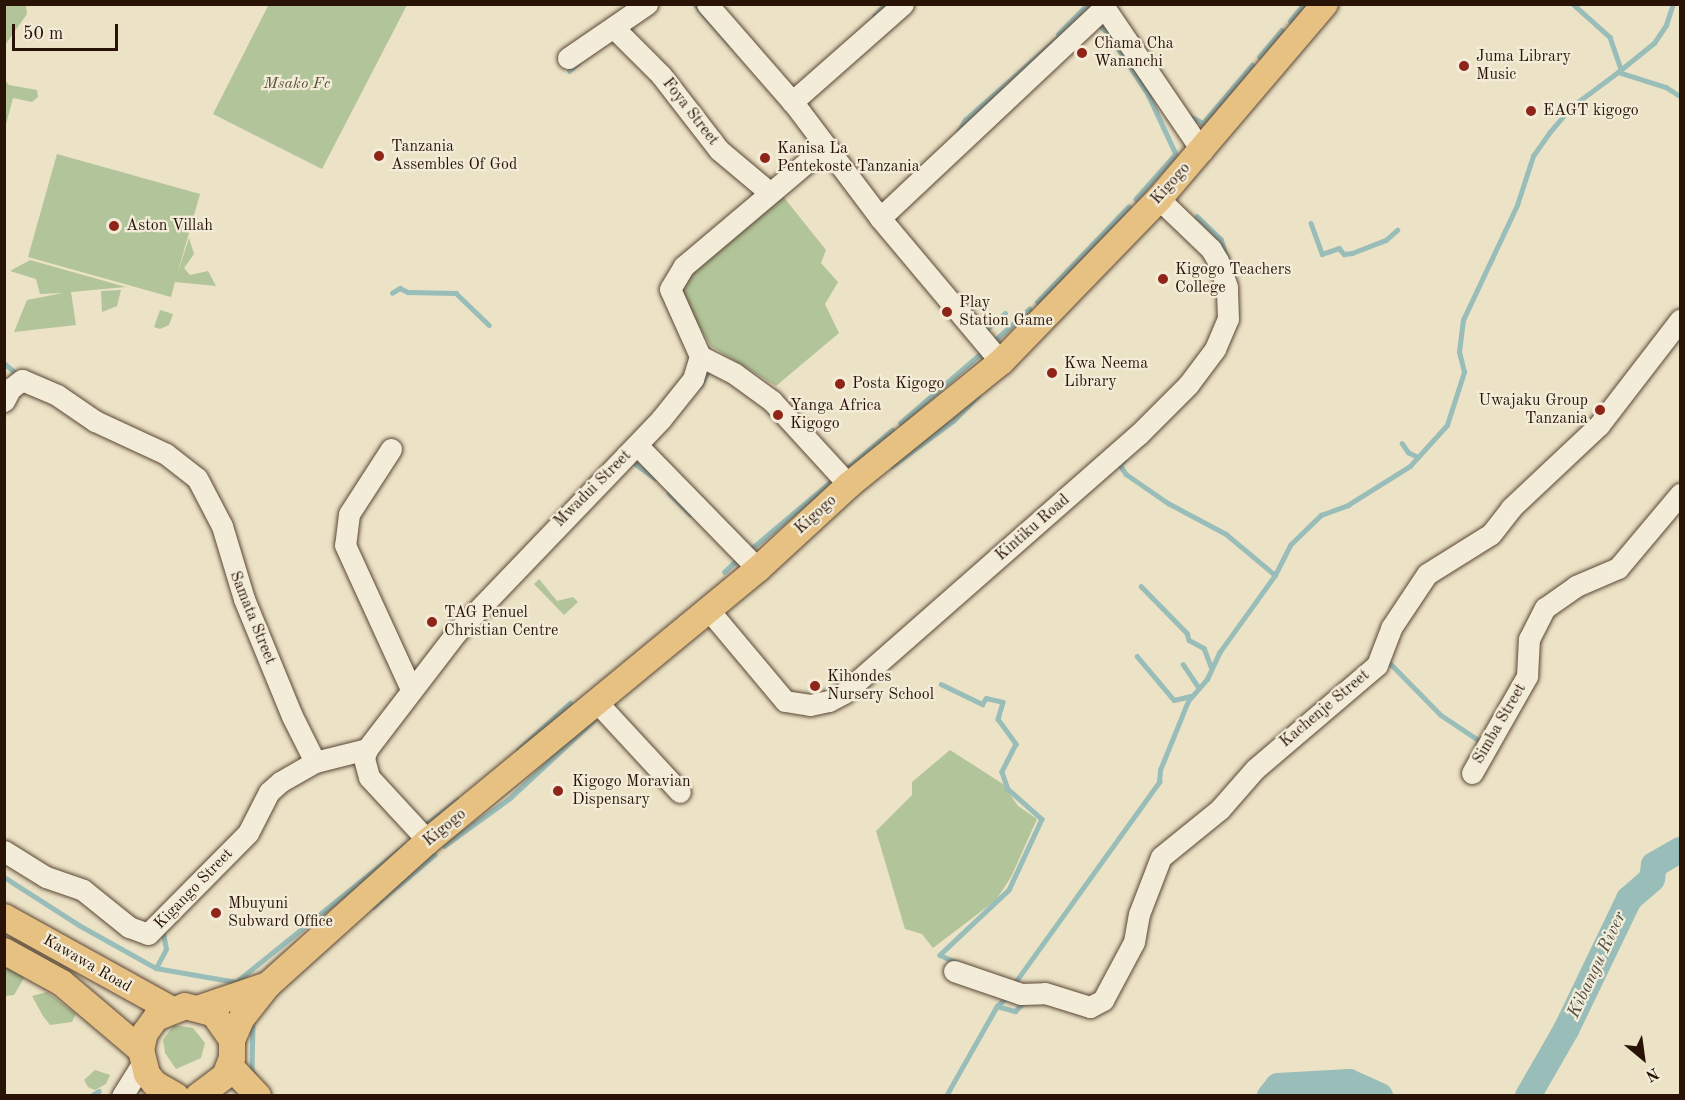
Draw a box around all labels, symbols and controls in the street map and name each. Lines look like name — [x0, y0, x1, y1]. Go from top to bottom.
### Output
scale bar — [15, 12, 122, 50]
text: 50 m — [23, 25, 63, 43]
place label: Chama Cha Wananchi — [1094, 34, 1174, 72]
marker: Chama Cha Wananchi — [1075, 46, 1089, 60]
place label: Juma Library Music — [1476, 47, 1571, 85]
marker: Juma Library Music — [1457, 59, 1471, 73]
park label: Msako Fc — [264, 74, 330, 94]
street label: Foya Street — [658, 74, 722, 150]
place label: EAGT kigogo — [1543, 101, 1639, 121]
marker: EAGT kigogo — [1524, 104, 1538, 118]
place label: Tanzania Assembles Of God — [391, 137, 517, 175]
place label: Kanisa La Pentekoste Tanzania — [777, 139, 920, 177]
marker: Tanzania Assembles Of God — [372, 149, 386, 163]
marker: Kanisa La Pentekoste Tanzania — [758, 151, 772, 165]
street label: Kigogo — [1147, 159, 1195, 209]
place label: Aston Villah — [126, 216, 213, 236]
marker: Aston Villah — [107, 219, 121, 233]
place label: Kigogo Teachers College — [1175, 260, 1291, 298]
marker: Kigogo Teachers College — [1156, 272, 1170, 286]
place label: Play Station Game — [959, 293, 1053, 331]
marker: Play Station Game — [940, 305, 954, 319]
place label: Kwa Neema Library — [1064, 354, 1148, 392]
marker: Kwa Neema Library — [1045, 366, 1059, 380]
place label: Posta Kigogo — [852, 374, 944, 394]
marker: Posta Kigogo — [833, 377, 847, 391]
place label: Uwajaku Group Tanzania — [1478, 391, 1588, 429]
place label: Yanga Africa Kigogo — [790, 396, 881, 434]
marker: Uwajaku Group Tanzania — [1593, 403, 1607, 417]
marker: Yanga Africa Kigogo — [771, 408, 785, 422]
street label: Mwadui Street — [550, 446, 636, 532]
street label: Kigogo — [791, 491, 841, 539]
street label: Kintiku Road — [992, 491, 1074, 565]
street label: Samata Street — [225, 569, 279, 667]
place label: TAG Penuel Christian Centre — [444, 603, 558, 641]
marker: TAG Penuel Christian Centre — [425, 615, 439, 629]
street label: Kachenje Street — [1276, 666, 1374, 752]
place label: Kihondes Nursery School — [827, 667, 934, 705]
marker: Kihondes Nursery School — [808, 679, 822, 693]
street label: Simba Street — [1469, 680, 1531, 768]
place label: Kigogo Moravian Dispensary — [572, 772, 691, 810]
marker: Kigogo Moravian Dispensary — [549, 782, 567, 800]
street label: Kigogo — [420, 805, 470, 851]
street label: Kigango Street — [151, 845, 237, 933]
place label: Mbuyuni Subward Office — [228, 894, 333, 932]
marker: Mbuyuni Subward Office — [209, 906, 223, 920]
water label: Kibangu River — [1563, 908, 1631, 1022]
street label: Kawawa Road — [39, 931, 135, 997]
north arrow — [1613, 1028, 1673, 1088]
text: N — [1643, 1064, 1661, 1084]

